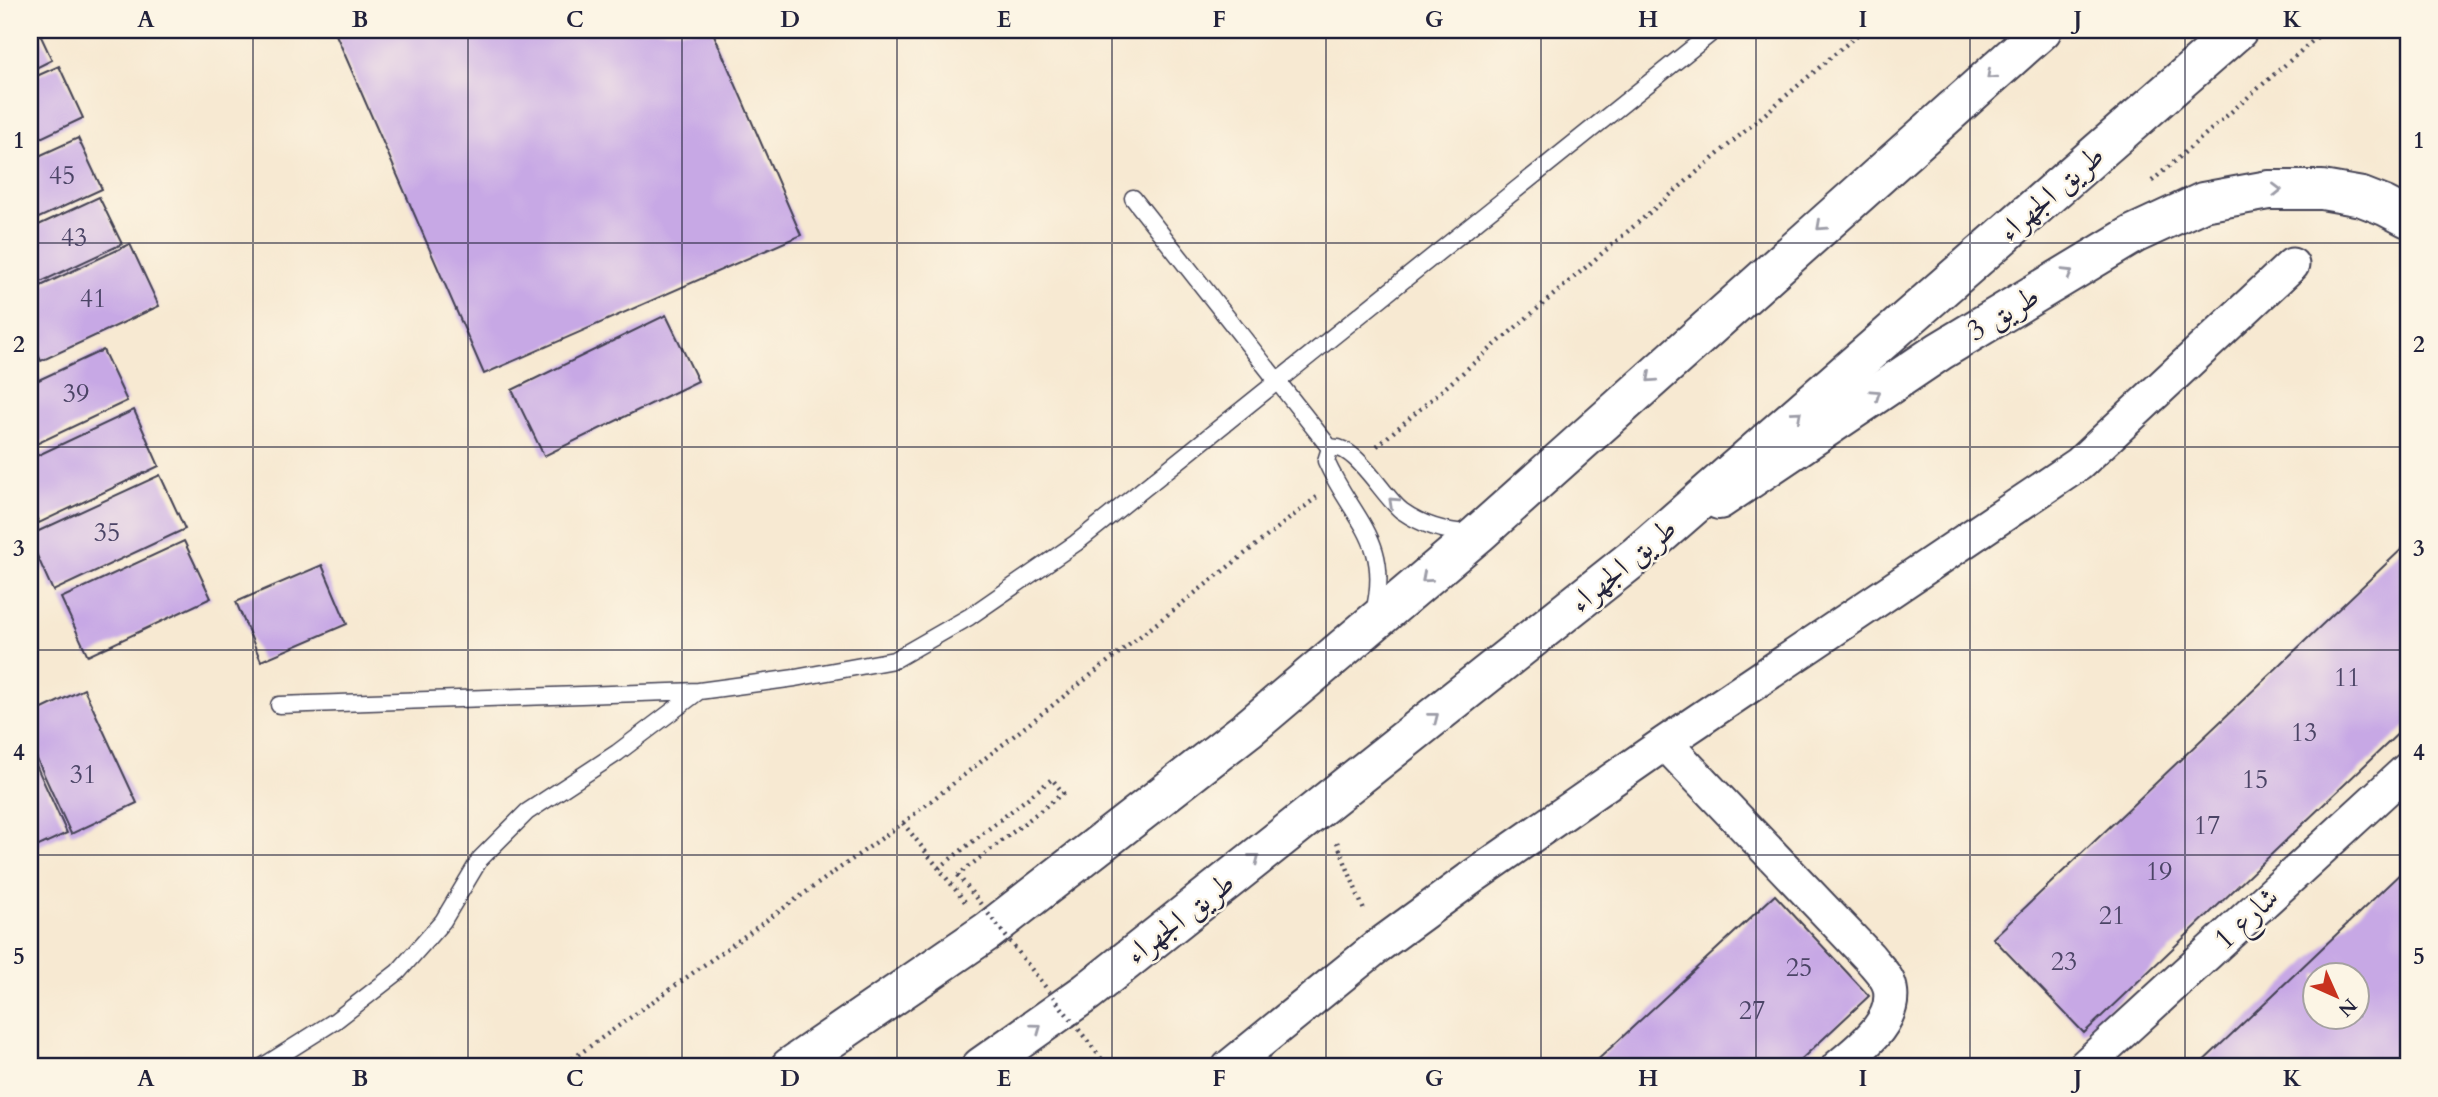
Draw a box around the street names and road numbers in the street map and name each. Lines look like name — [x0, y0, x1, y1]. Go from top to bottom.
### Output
street label: طريق الجهراء — [1989, 136, 2113, 251]
street label: طريق 3 — [1959, 276, 2047, 351]
street label: طريق الجهراء — [1561, 508, 1686, 622]
street label: طريق الجهراء — [1117, 863, 1243, 974]
street label: شارع 1 — [2205, 878, 2291, 962]

